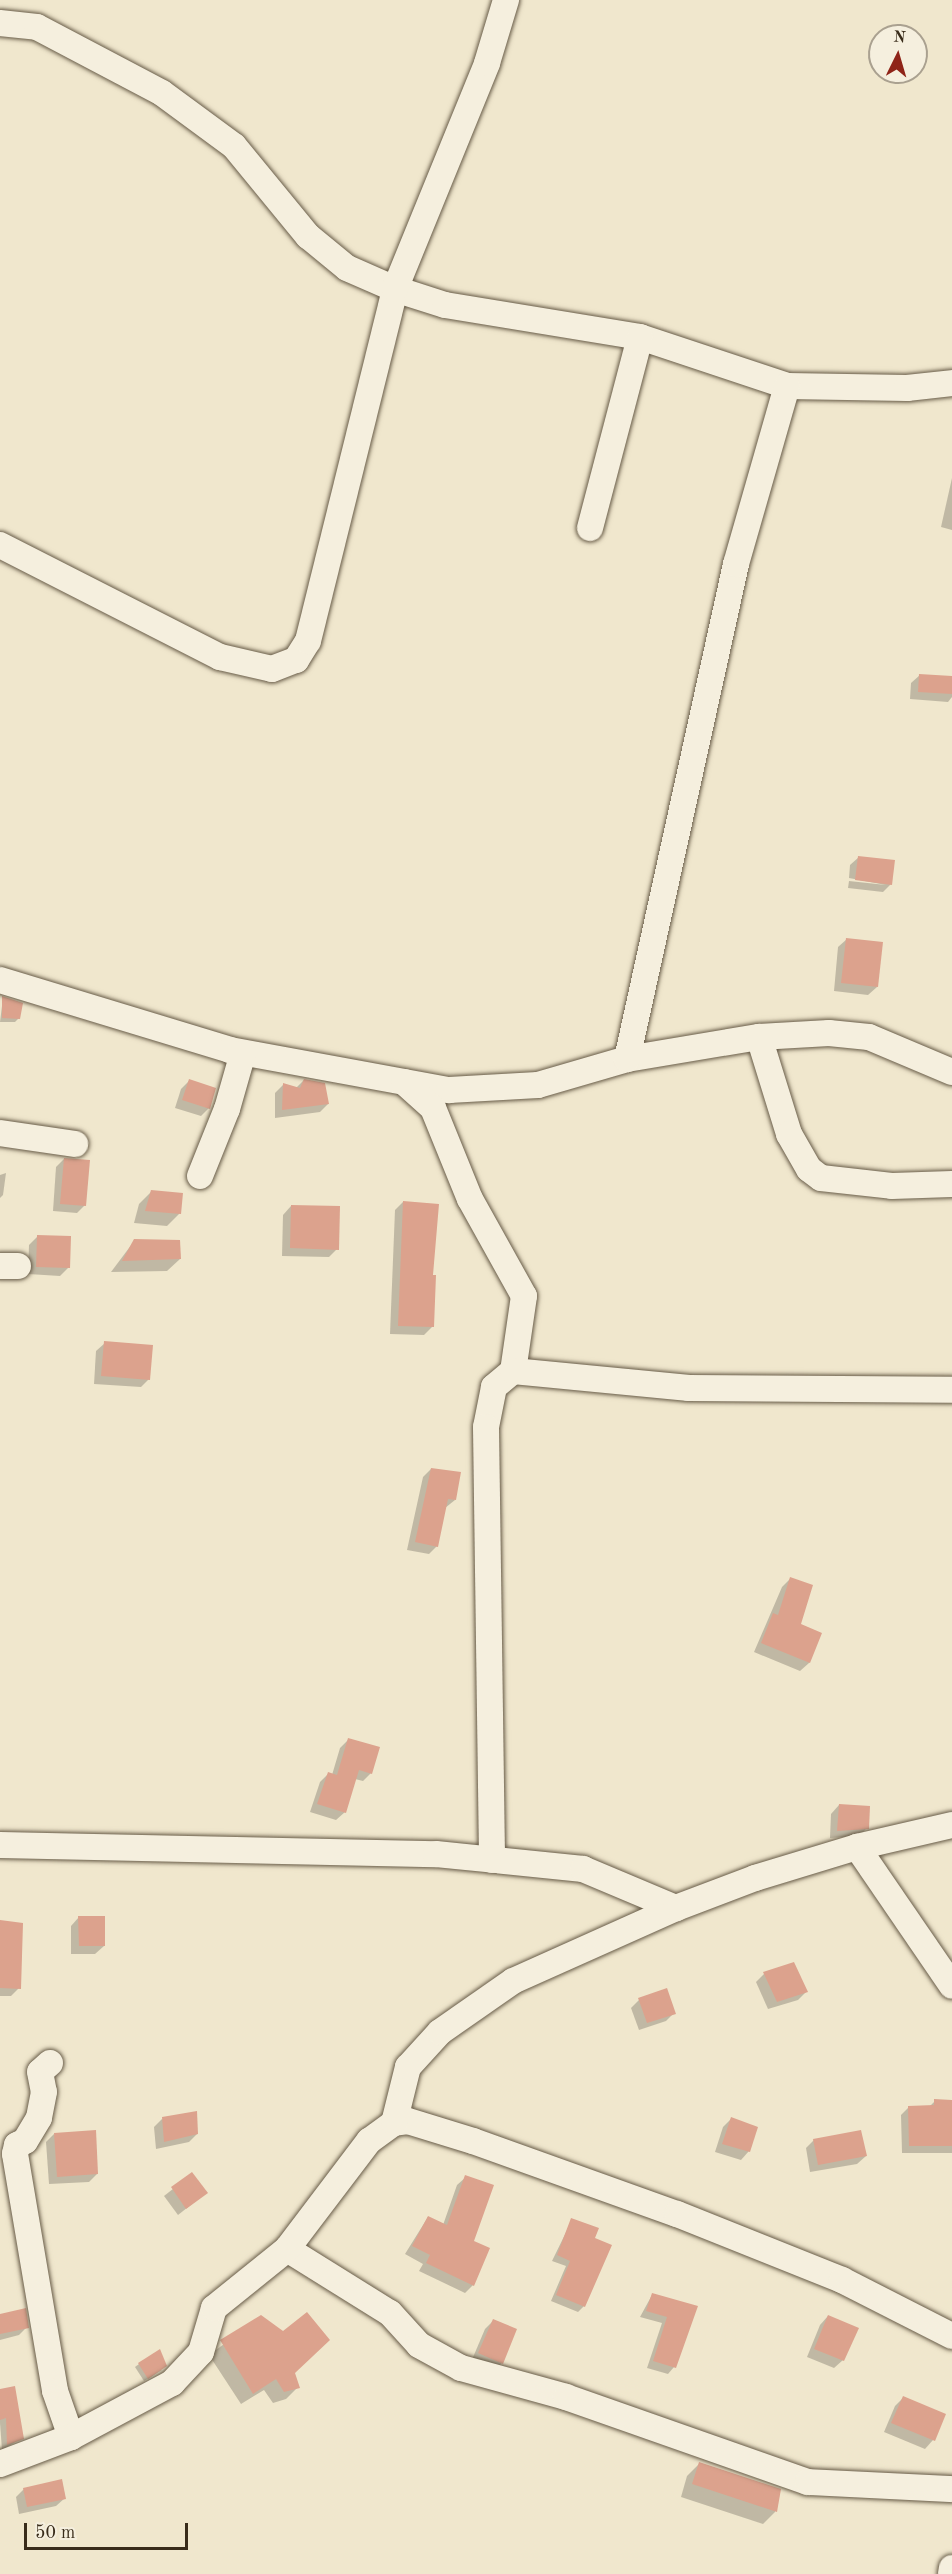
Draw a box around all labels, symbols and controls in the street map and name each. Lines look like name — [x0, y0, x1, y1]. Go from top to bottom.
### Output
north arrow — [868, 24, 928, 84]
text: N — [893, 30, 906, 47]
scale bar — [27, 2511, 190, 2549]
text: 50 m — [35, 2524, 75, 2542]

